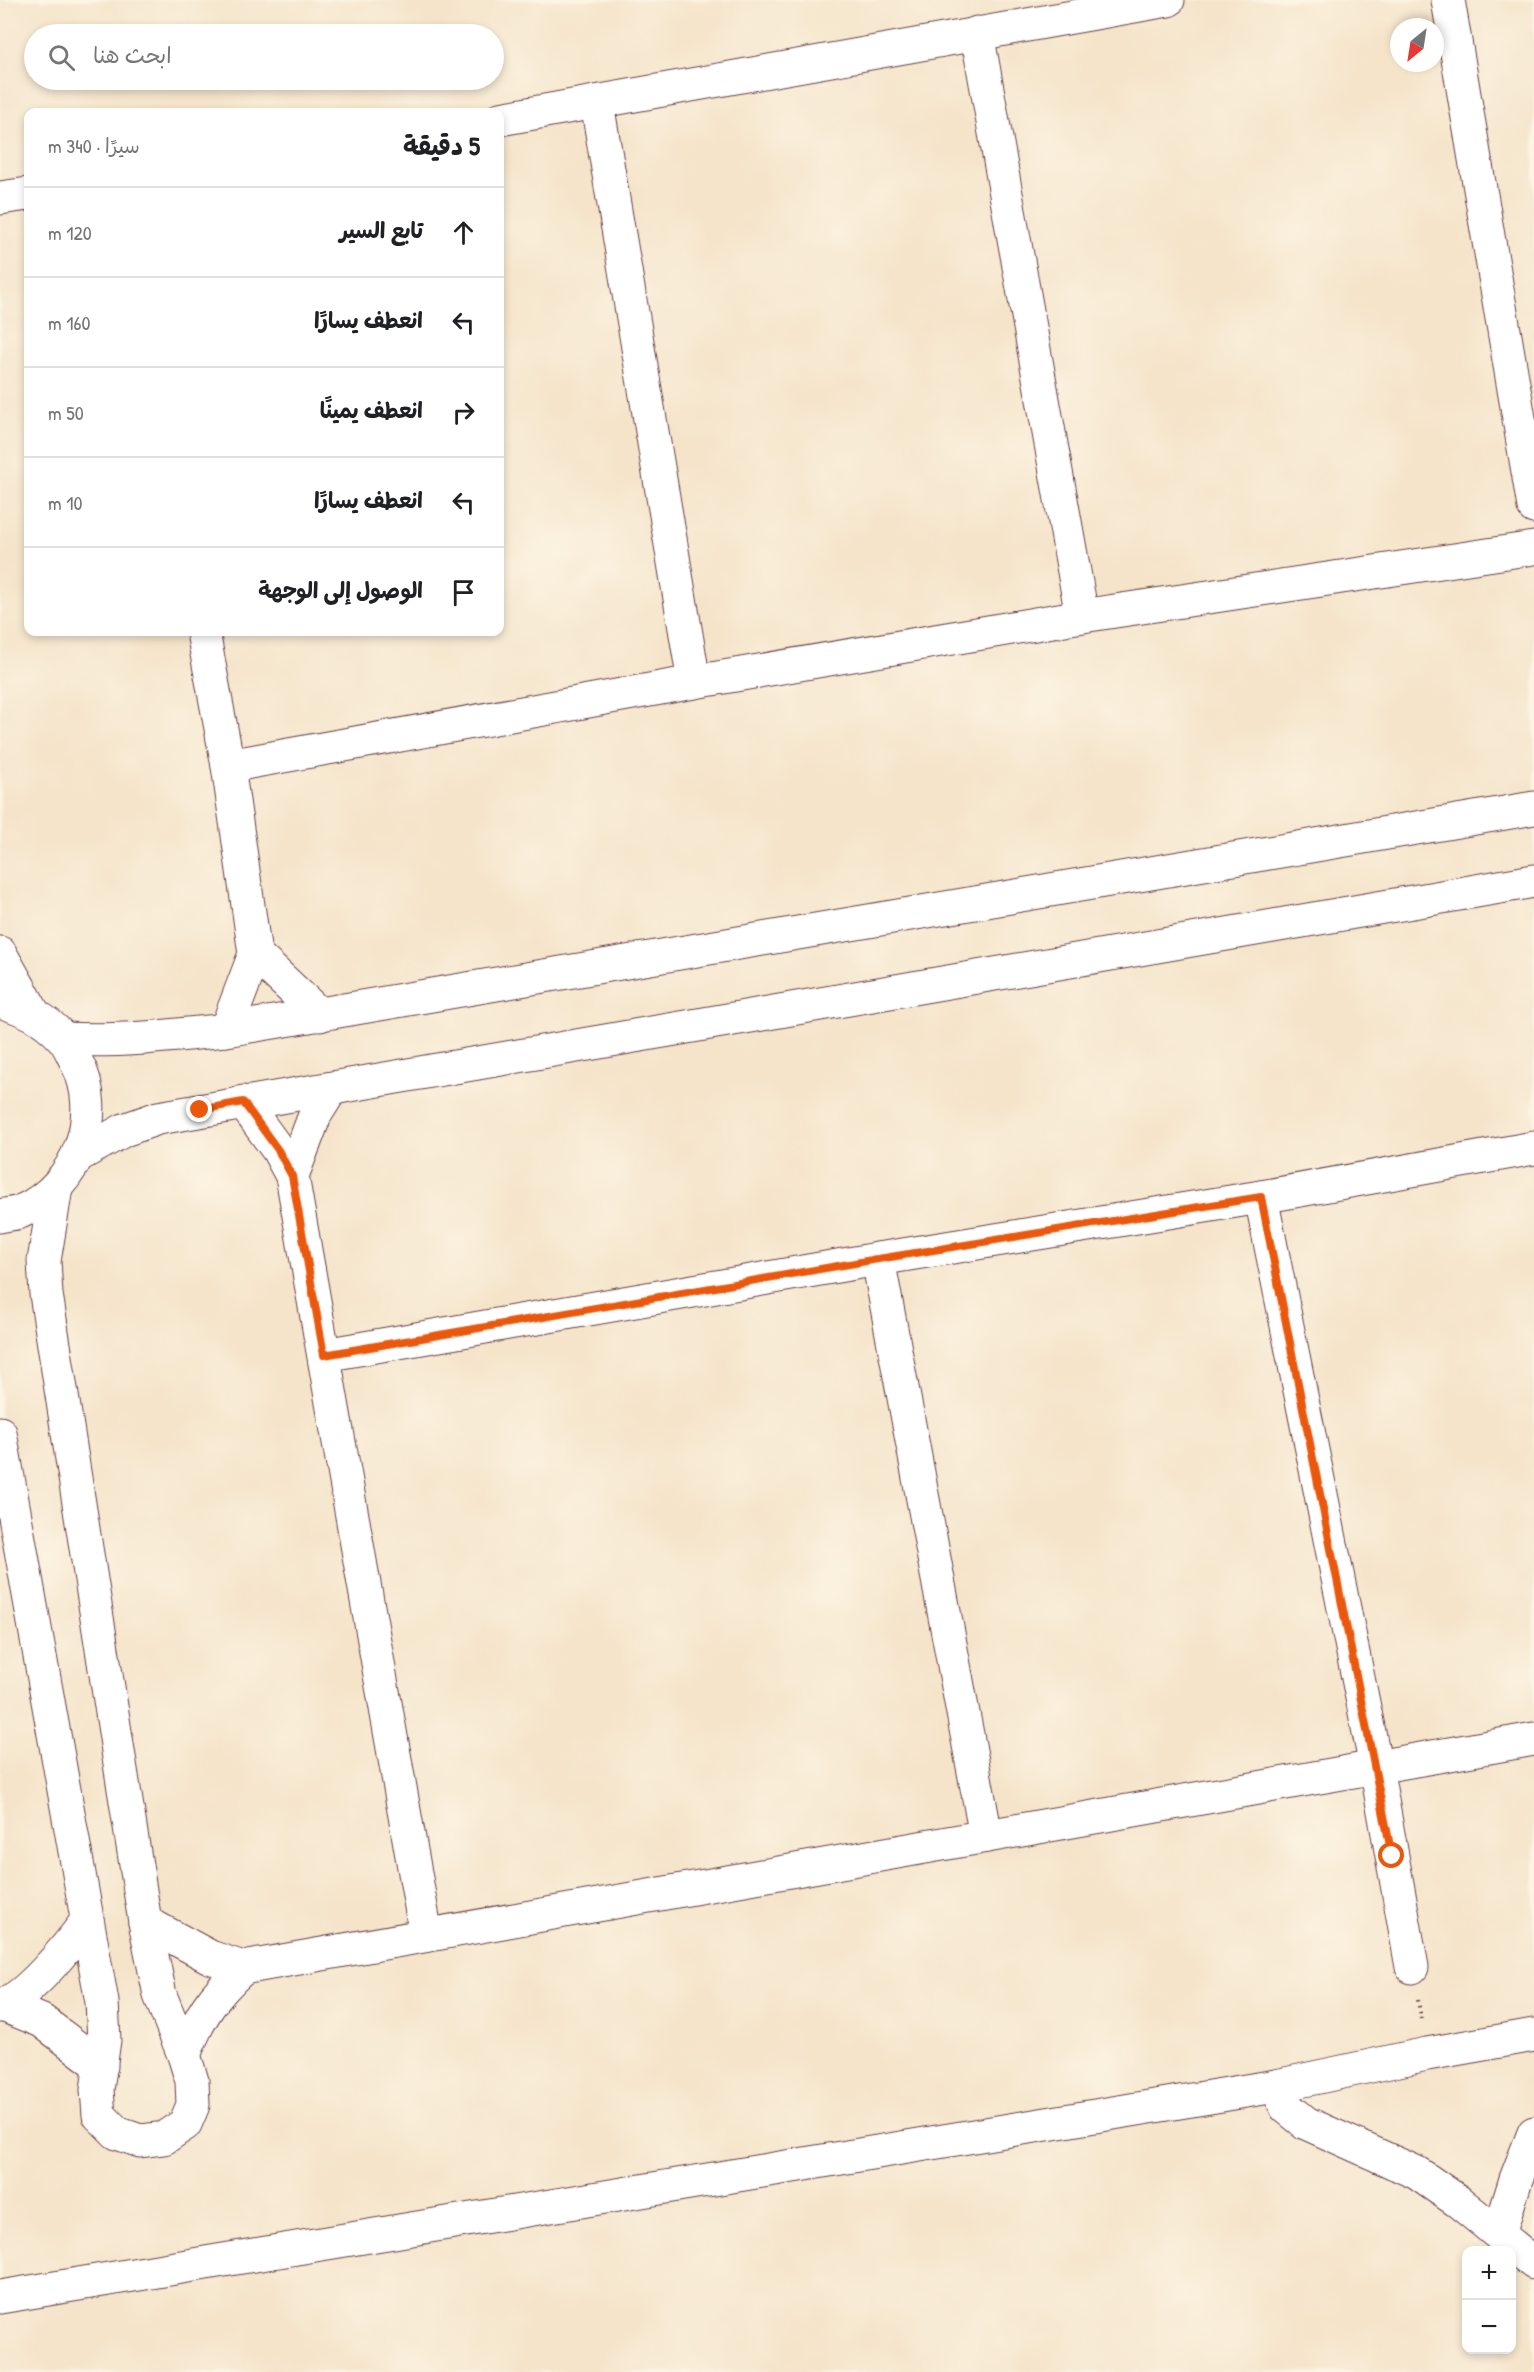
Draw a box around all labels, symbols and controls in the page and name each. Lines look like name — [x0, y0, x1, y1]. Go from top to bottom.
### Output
north arrow — [1390, 18, 1444, 72]
search box — [24, 24, 504, 90]
text: ابحث هنا — [93, 40, 172, 70]
icon: search — [45, 41, 78, 74]
text: 5 دقيقة — [403, 128, 480, 163]
text: سيرًا · 340 m — [48, 132, 140, 159]
text: تابع السير — [340, 215, 423, 245]
icon: ahead — [447, 216, 480, 249]
text: 120 m — [48, 219, 92, 246]
text: انعطف يسارًا — [314, 305, 423, 335]
icon: left — [447, 306, 480, 339]
text: 160 m — [48, 309, 90, 336]
text: انعطف يمينًا — [320, 395, 423, 425]
icon: right — [447, 396, 480, 429]
text: 50 m — [48, 399, 84, 426]
text: انعطف يسارًا — [314, 485, 423, 515]
icon: left — [447, 486, 480, 519]
text: 10 m — [48, 489, 82, 516]
text: الوصول إلى الوجهة — [258, 575, 423, 605]
icon: arrive — [447, 576, 480, 609]
route end — [186, 1096, 212, 1122]
route start — [1378, 1842, 1404, 1868]
map controls — [1462, 2246, 1516, 2354]
button: + — [1462, 2246, 1516, 2300]
button: − — [1462, 2300, 1516, 2354]

